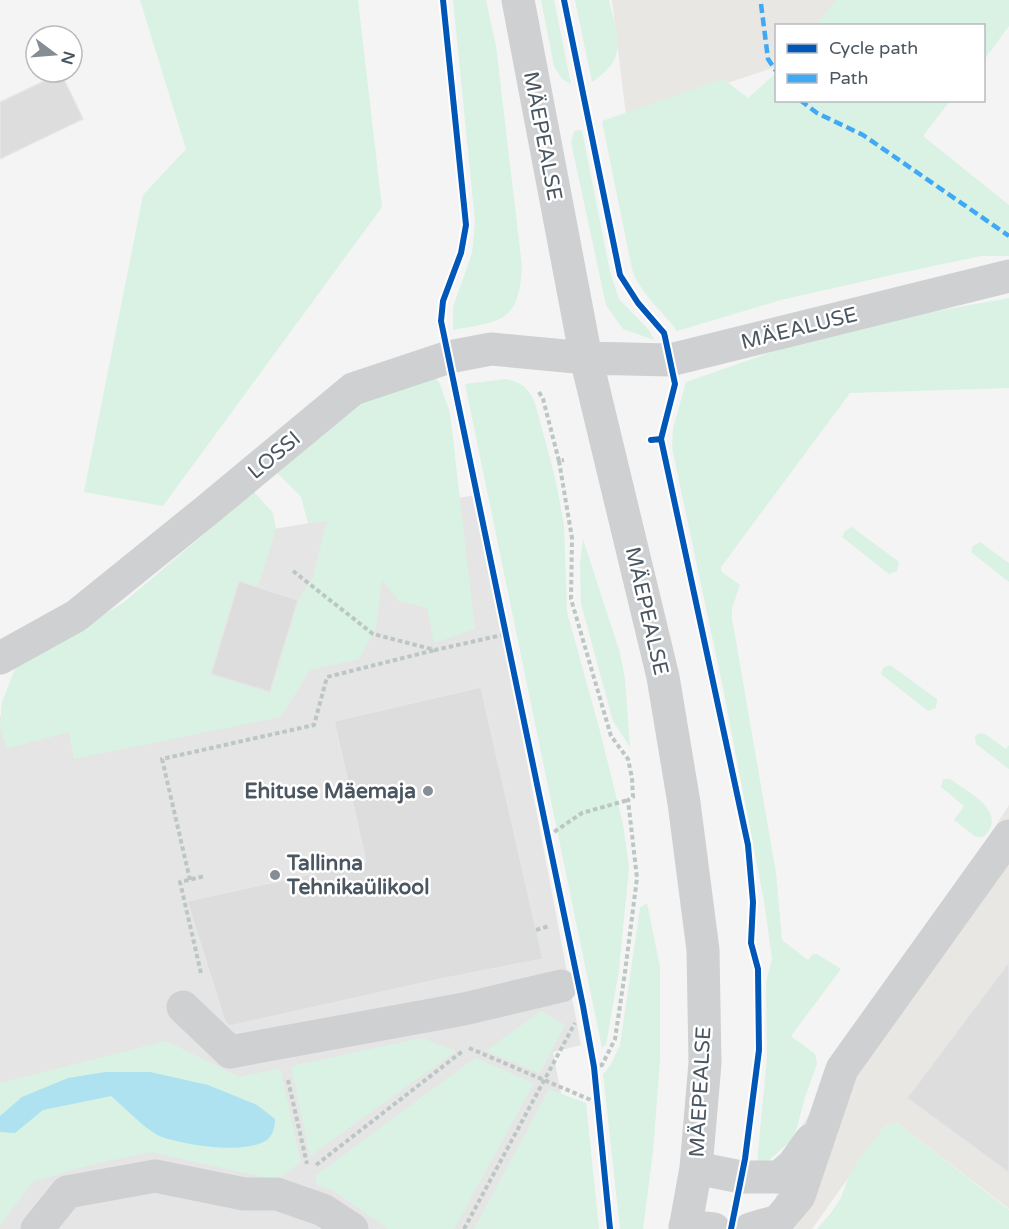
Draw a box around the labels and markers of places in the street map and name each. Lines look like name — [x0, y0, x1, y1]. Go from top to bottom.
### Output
place label: Ehituse Mäemaja — [244, 779, 416, 804]
marker: Ehituse Mäemaja — [421, 784, 435, 798]
place label: Tallinna Tehnikaülikool — [286, 851, 429, 900]
marker: Tallinna Tehnikaülikool — [268, 868, 282, 882]

